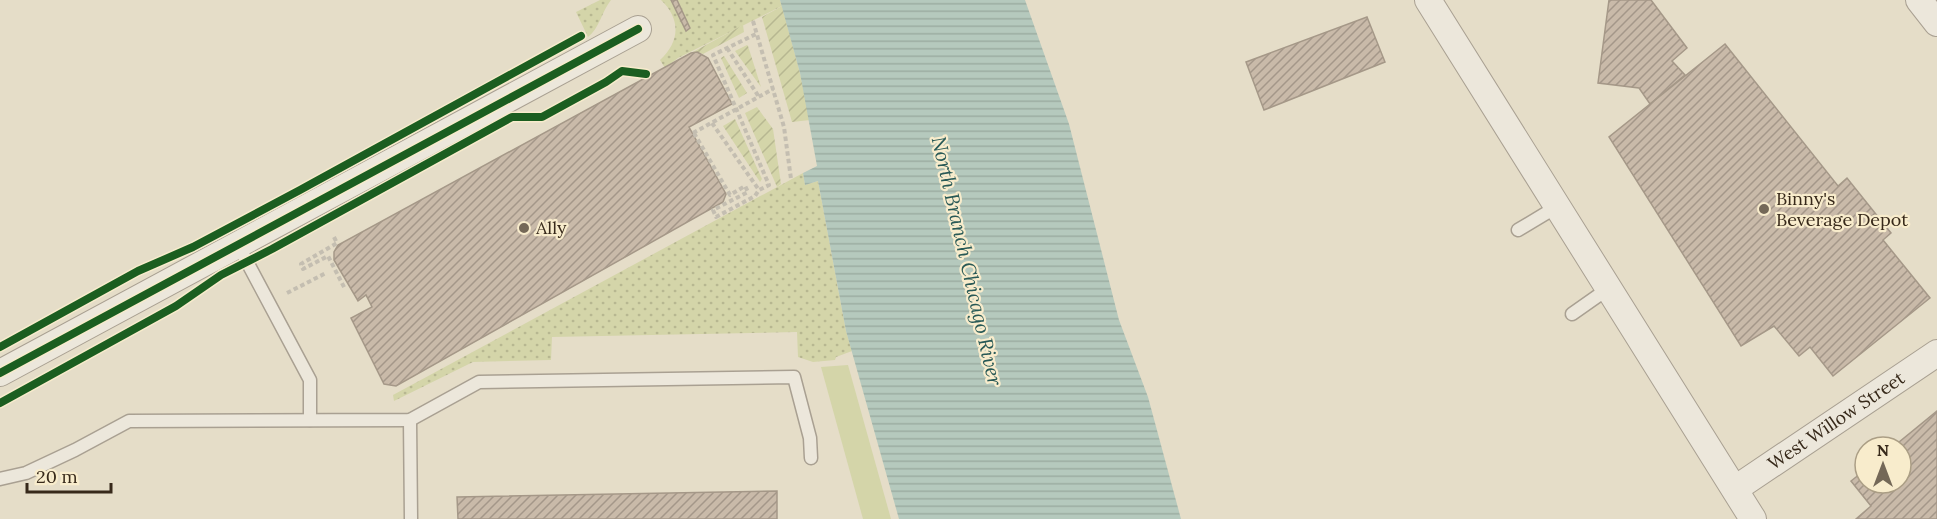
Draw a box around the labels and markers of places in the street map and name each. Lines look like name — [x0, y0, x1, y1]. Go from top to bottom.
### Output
place label: Binny's Beverage Depot — [1776, 187, 1908, 231]
marker: Binny's Beverage Depot — [1757, 202, 1771, 216]
place label: Ally — [535, 216, 567, 239]
marker: Ally — [517, 221, 531, 235]

